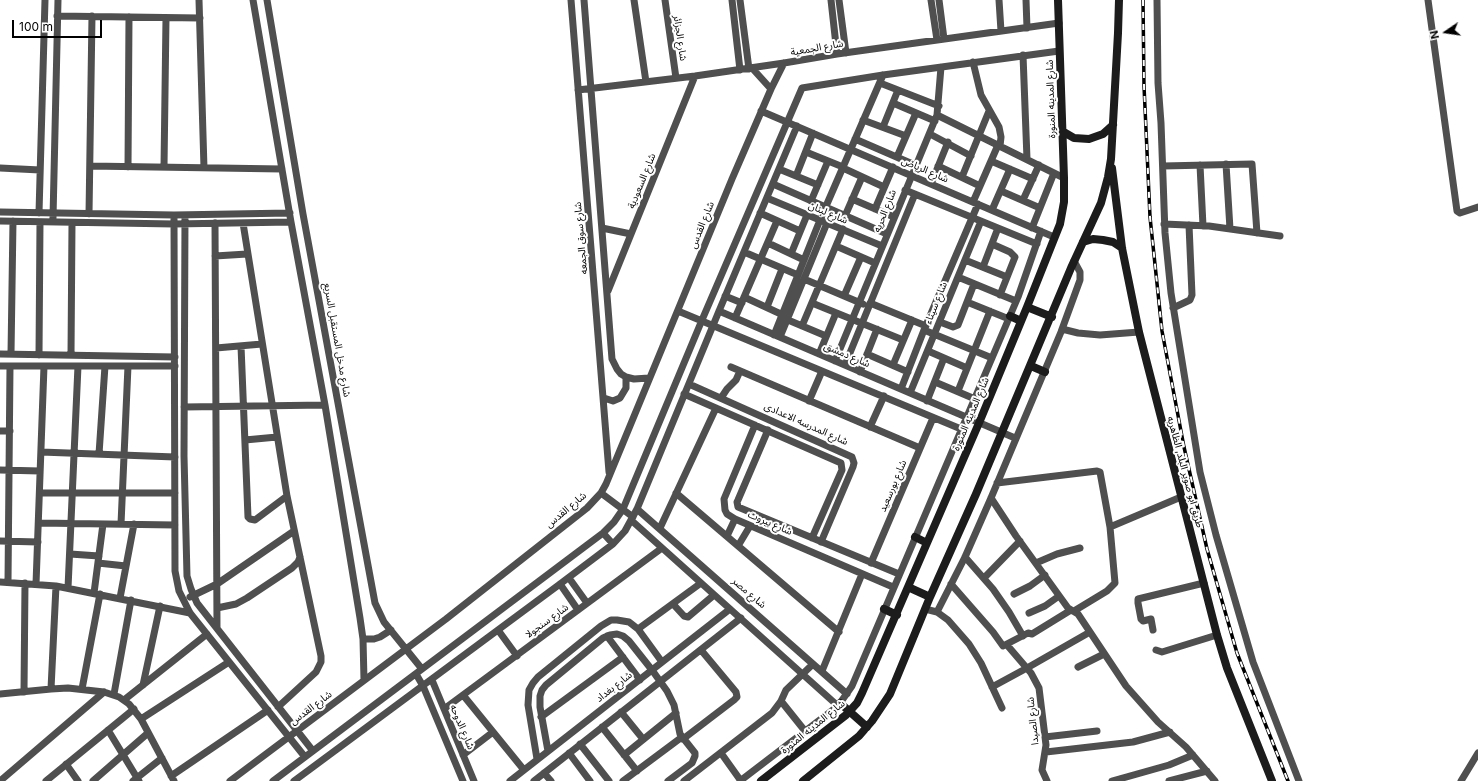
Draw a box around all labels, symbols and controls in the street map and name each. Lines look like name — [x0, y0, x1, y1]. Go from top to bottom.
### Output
scale bar — [14, 12, 104, 38]
north arrow — [1426, 12, 1466, 52]
street label: شارع الجزائر — [671, 14, 689, 62]
text: 100 m — [19, 19, 53, 34]
text: N — [1427, 29, 1442, 40]
street label: شارع الجمعية — [790, 37, 844, 59]
street label: شارع المدينه المنورة — [1044, 59, 1058, 139]
street label: شارع السعودية — [626, 152, 658, 210]
street label: شارع الرياض — [900, 155, 950, 185]
street label: شارع الحريه — [871, 188, 899, 234]
street label: شارع لبنان — [807, 199, 849, 227]
street label: شارع القدس — [687, 200, 717, 250]
street label: شارع سوق الجمعه — [572, 201, 590, 275]
street label: شارع سيناء — [922, 280, 950, 326]
street label: شارع مدخل المستقبل السريع — [321, 282, 353, 398]
street label: شارع دمشق — [822, 340, 872, 370]
street label: شارع المدينه المنورة — [950, 375, 992, 453]
street label: شارع المدرسه الاعدادى — [762, 400, 850, 448]
street label: طريق ابو صوير البلد, الظاهريه — [1164, 415, 1206, 529]
street label: شارع بورسعيد — [877, 458, 909, 514]
street label: شارع القدس — [543, 489, 589, 531]
street label: شارع بيروت — [746, 508, 794, 538]
street label: شارع مصر — [730, 575, 768, 611]
street label: شارع سنجولا — [523, 601, 571, 641]
street label: شارع بغداد — [593, 669, 635, 705]
street label: شارع القدس — [288, 688, 334, 728]
street label: شارع الصيدا — [1025, 696, 1041, 746]
street label: شارع المدينه المنورة — [779, 698, 847, 756]
street label: شارع الدوحه — [447, 703, 477, 751]

